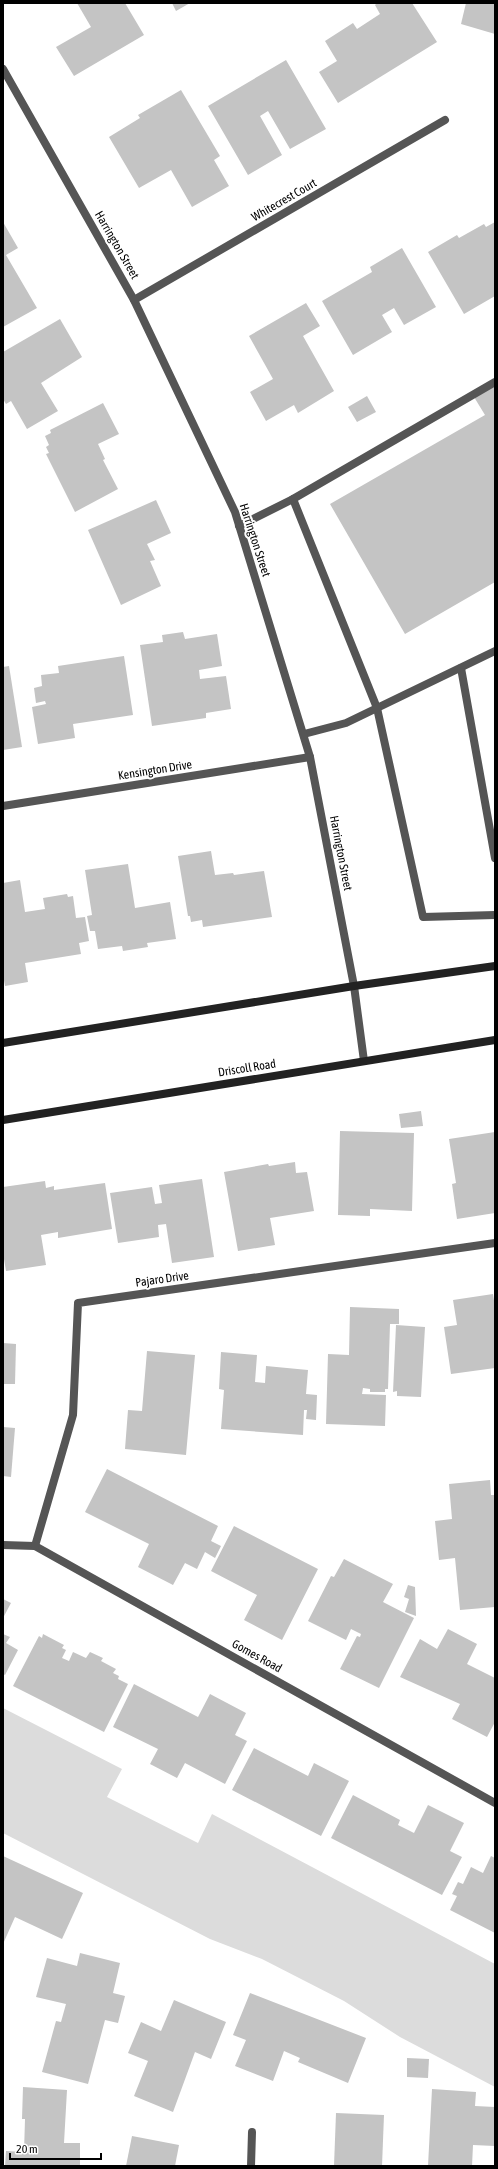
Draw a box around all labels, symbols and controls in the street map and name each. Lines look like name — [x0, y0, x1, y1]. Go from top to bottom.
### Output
street label: Whitecrest Court — [249, 176, 319, 224]
street label: Harrington Street — [92, 209, 142, 282]
street label: Harrington Street — [237, 502, 274, 579]
street label: Kensington Drive — [117, 757, 193, 783]
street label: Harrington Street — [327, 814, 355, 892]
street label: Driscoll Road — [217, 1057, 277, 1079]
street label: Pajaro Drive — [134, 1268, 190, 1290]
street label: Gomes Road — [230, 1637, 284, 1675]
scale bar — [10, 2135, 101, 2161]
text: 20 m — [16, 2142, 38, 2156]

